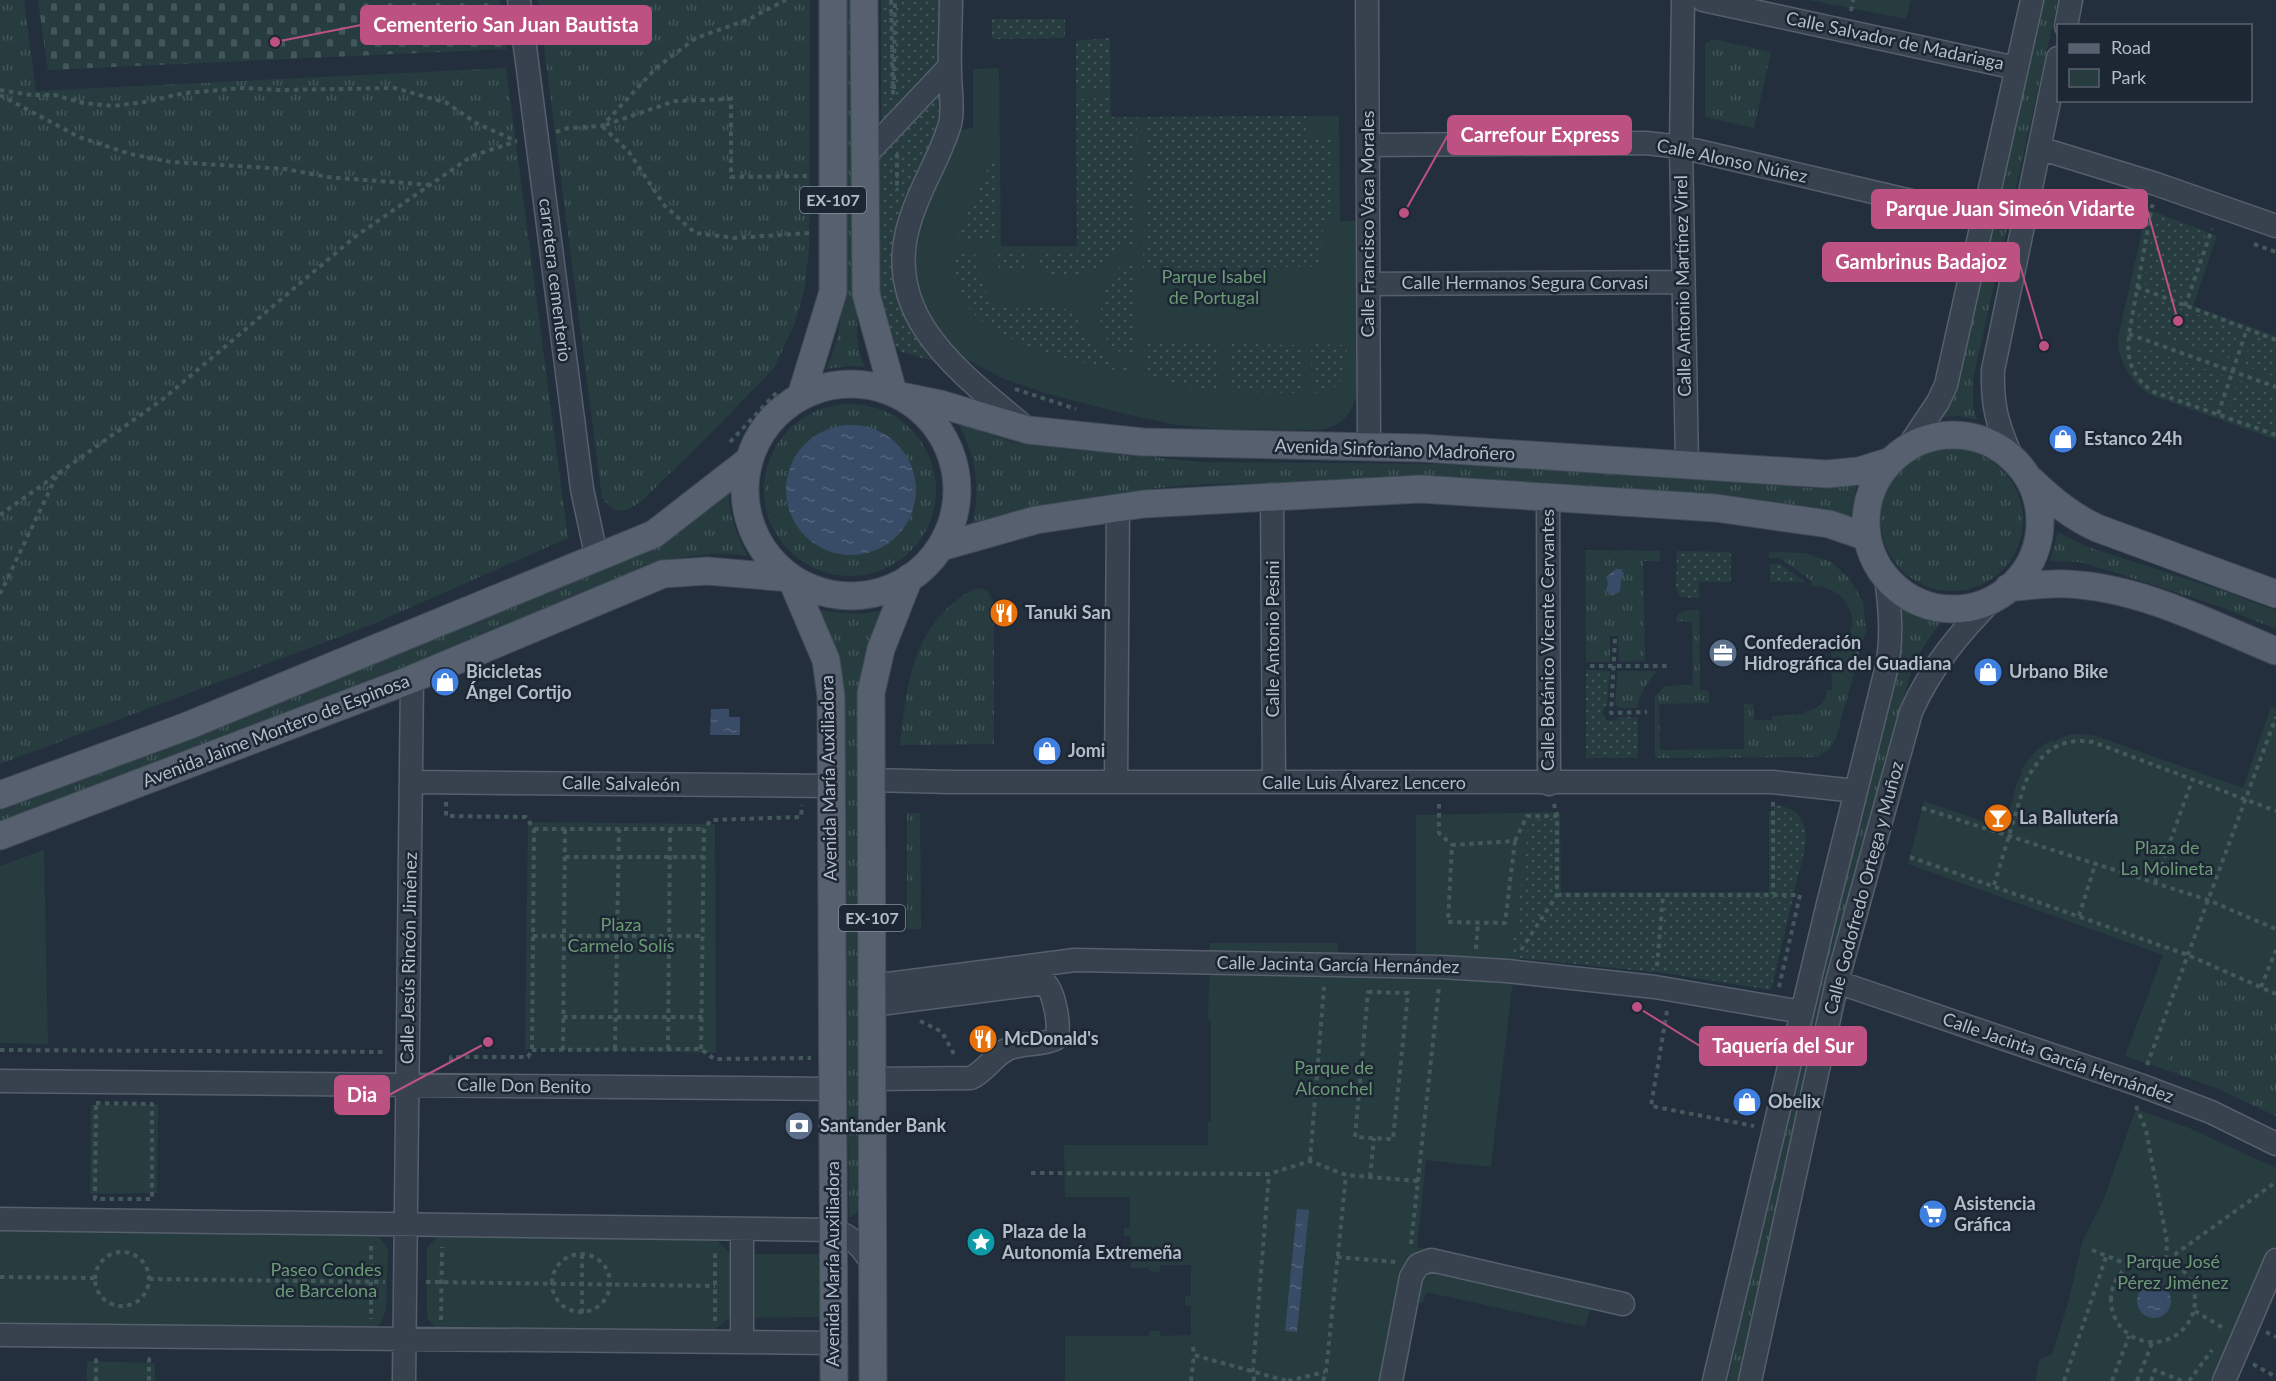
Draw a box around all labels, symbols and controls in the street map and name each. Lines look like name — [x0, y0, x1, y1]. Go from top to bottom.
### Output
callout: Cementerio San Juan Bautista — [361, 6, 651, 44]
street label: Calle Salvador de Madariaga — [1784, 6, 2006, 74]
text: Cementerio San Juan Bautista — [373, 12, 639, 36]
legend — [2057, 24, 2252, 102]
text: Road — [2111, 36, 2151, 58]
text: Park — [2111, 66, 2147, 88]
street label: Calle Francisco Vaca Morales — [1356, 110, 1378, 338]
callout: Carrefour Express — [1448, 116, 1631, 154]
text: Carrefour Express — [1461, 122, 1620, 146]
street label: Calle Alonso Núñez — [1655, 133, 1810, 187]
street label: Calle Antonio Martínez Virel — [1669, 175, 1695, 397]
road number: EX-107 — [800, 187, 866, 213]
callout: Parque Juan Simeón Vidarte — [1872, 190, 2147, 228]
text: Parque Juan Simeón Vidarte — [1885, 196, 2135, 220]
street label: carretera cementerio — [535, 197, 577, 363]
callout: Gambrinus Badajoz — [1823, 243, 2019, 281]
text: Gambrinus Badajoz — [1835, 249, 2007, 273]
park label: Parque Isabel de Portugal — [1161, 265, 1267, 308]
street label: Calle Hermanos Segura Corvasi — [1402, 271, 1648, 293]
shop icon: Estanco 24h — [2047, 423, 2079, 455]
place label: Estanco 24h — [2084, 427, 2182, 449]
street label: Avenida Sinforiano Madroñero — [1274, 434, 1516, 464]
street label: Calle Botánico Vicente Cervantes — [1536, 509, 1558, 771]
street label: Calle Antonio Pesini — [1261, 560, 1283, 718]
restaurant icon: Tanuki San — [988, 597, 1020, 629]
place label: Tanuki San — [1025, 601, 1111, 623]
place label: Confederación Hidrográfica del Guadiana — [1744, 631, 1951, 674]
office icon: Confederación Hidrográfica del Guadiana — [1707, 637, 1739, 669]
shop icon: Urbano Bike — [1972, 656, 2004, 688]
place label: Bicicletas Ángel Cortijo — [465, 660, 572, 703]
place label: Urbano Bike — [2009, 660, 2108, 682]
shop icon: Bicicletas Ángel Cortijo — [429, 666, 461, 698]
street label: Avenida Jaime Montero de Espinosa — [139, 669, 412, 791]
street label: Avenida María Auxiliadora — [815, 675, 841, 881]
shop icon: Jomi — [1031, 735, 1063, 767]
place label: Jomi — [1068, 739, 1105, 761]
street label: Calle Godofredo Ortega y Muñoz — [1819, 759, 1907, 1017]
street label: Calle Salvaleón — [562, 771, 680, 795]
street label: Calle Luis Álvarez Lencero — [1262, 771, 1466, 793]
bar icon: La Ballutería — [1982, 802, 2014, 834]
place label: La Ballutería — [2019, 806, 2118, 828]
park label: Plaza de La Molineta — [2121, 836, 2213, 879]
street label: Calle Jesús Rincón Jiménez — [395, 852, 421, 1064]
road number: EX-107 — [839, 905, 905, 931]
park label: Plaza Carmelo Solís — [567, 913, 675, 956]
street label: Calle Jacinta García Hernández — [1216, 951, 1460, 977]
street label: Calle Jacinta García Hernández — [1940, 1007, 2177, 1107]
restaurant icon: McDonald's — [967, 1023, 999, 1055]
place label: McDonald's — [1004, 1027, 1099, 1049]
callout: Taquería del Sur — [1700, 1027, 1866, 1065]
text: Taquería del Sur — [1712, 1033, 1855, 1057]
park label: Parque de Alconchel — [1294, 1056, 1374, 1099]
street label: Calle Don Benito — [457, 1073, 591, 1097]
callout: Dia — [335, 1076, 389, 1114]
text: Dia — [347, 1082, 377, 1106]
shop icon: Obelix — [1731, 1086, 1763, 1118]
place label: Obelix — [1768, 1090, 1821, 1112]
bank icon: Santander Bank — [783, 1110, 815, 1142]
place label: Santander Bank — [820, 1114, 946, 1136]
street label: Avenida María Auxiliadora — [821, 1161, 843, 1367]
place label: Asistencia Gráfica — [1953, 1192, 2036, 1235]
supermarket icon: Asistencia Gráfica — [1917, 1198, 1949, 1230]
place label: Plaza de la Autonomía Extremeña — [1001, 1220, 1182, 1263]
place icon: Plaza de la Autonomía Extremeña — [965, 1226, 997, 1258]
park label: Parque José Pérez Jiménez — [2117, 1250, 2229, 1293]
park label: Paseo Condes de Barcelona — [270, 1258, 382, 1301]

